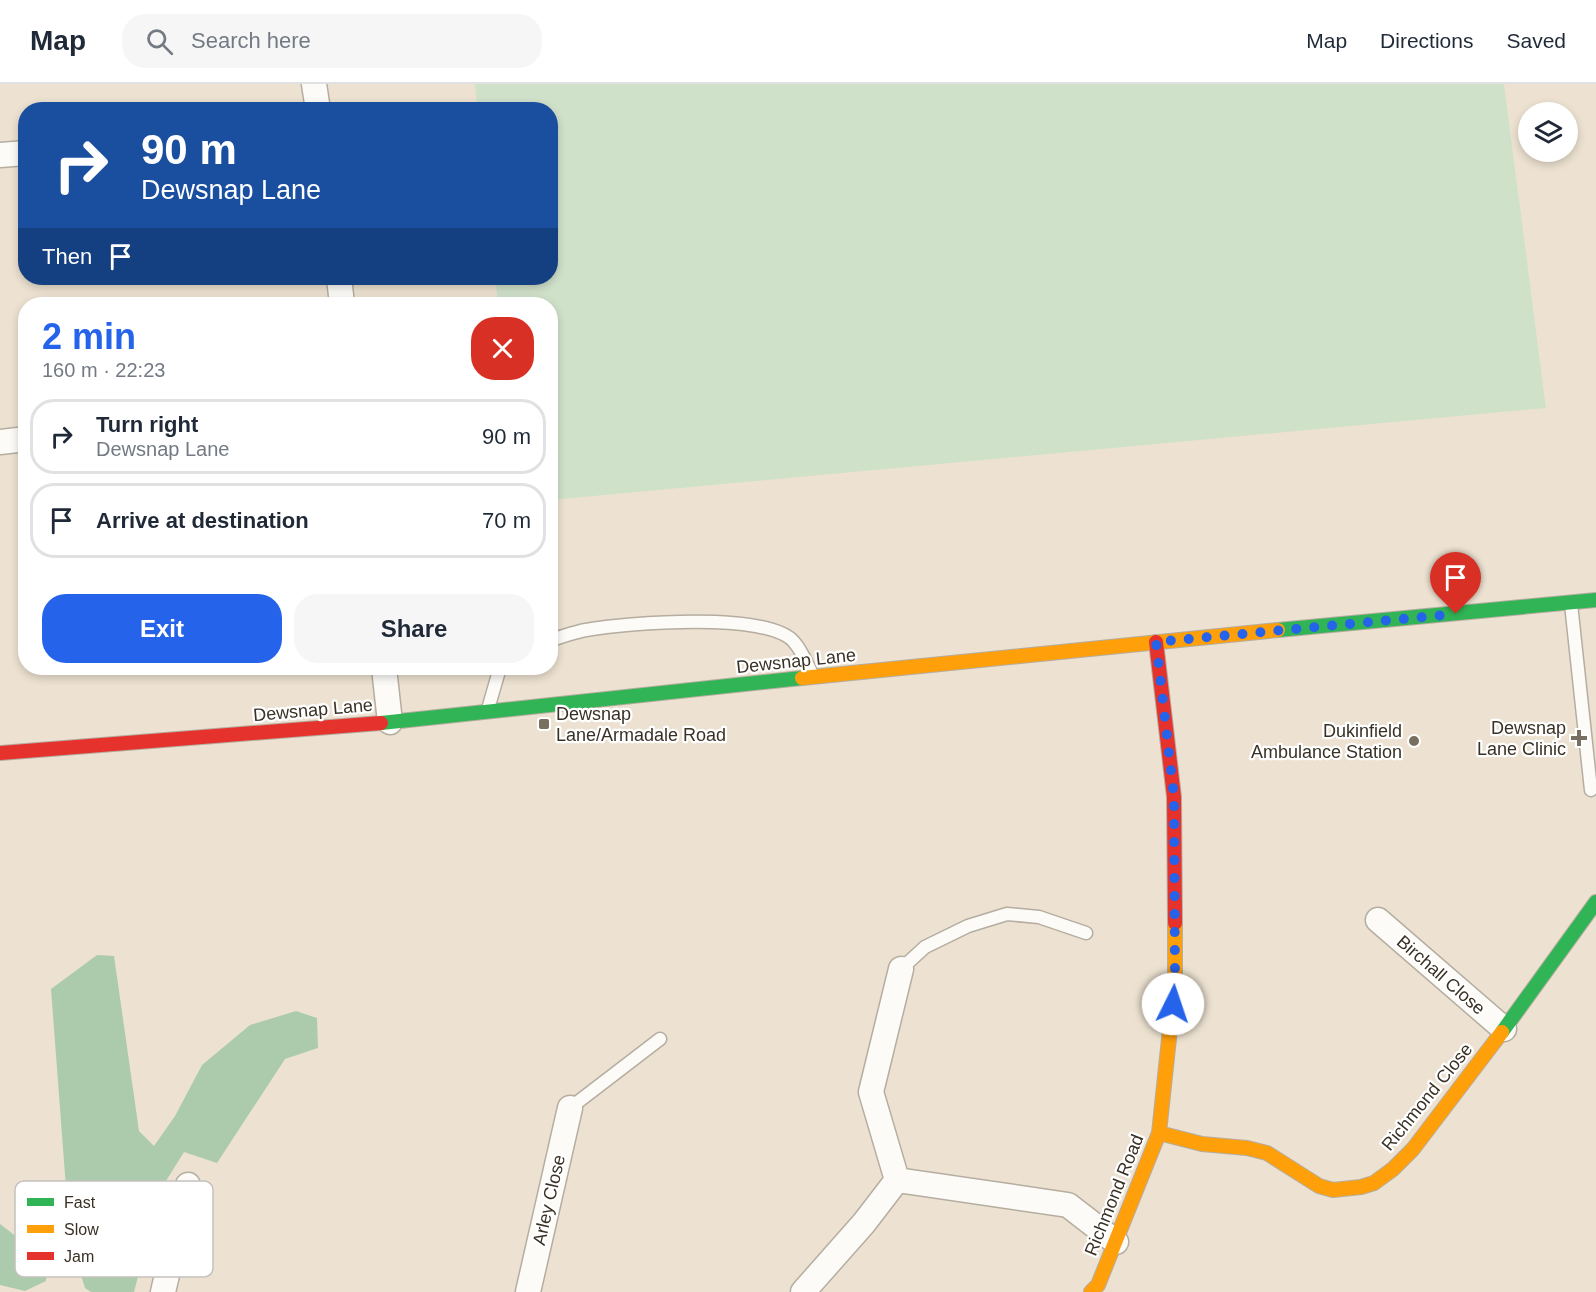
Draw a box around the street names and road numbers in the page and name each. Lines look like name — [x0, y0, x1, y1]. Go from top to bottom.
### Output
street label: Dewsnap Lane — [735, 645, 857, 677]
street label: Dewsnap Lane — [252, 695, 374, 725]
street label: Birchall Close — [1393, 931, 1489, 1019]
street label: Richmond Close — [1378, 1039, 1476, 1155]
street label: Richmond Road — [1081, 1131, 1147, 1259]
street label: Arley Close — [529, 1153, 569, 1247]

